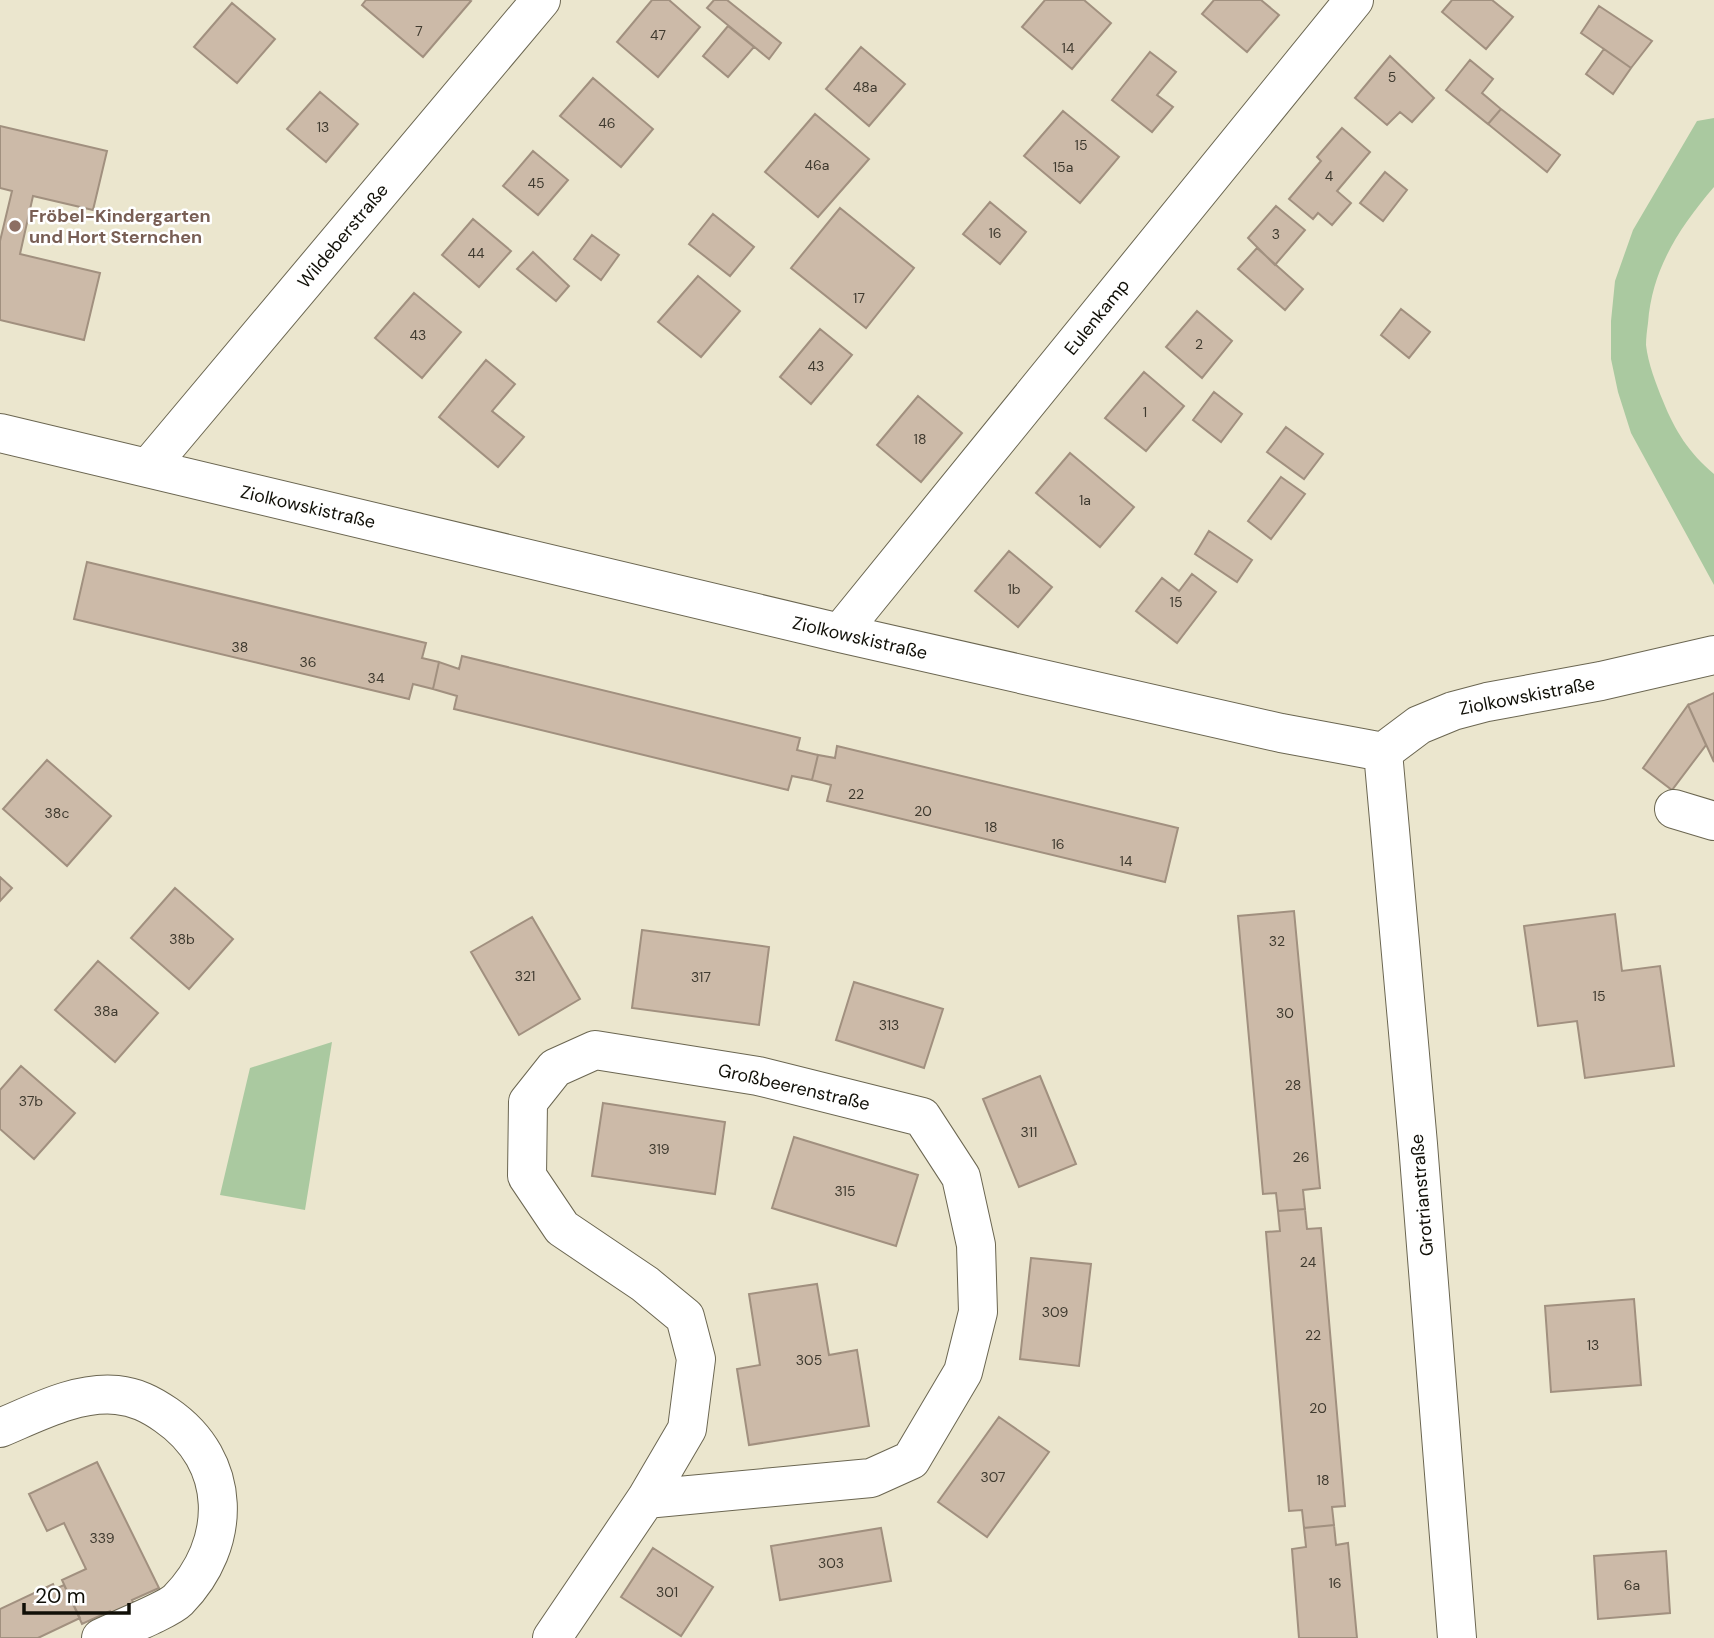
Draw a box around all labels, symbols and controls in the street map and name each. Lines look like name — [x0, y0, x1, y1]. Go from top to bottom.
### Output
house number: 7 — [415, 22, 423, 40]
house number: 47 — [650, 26, 666, 44]
house number: 14 — [1062, 39, 1075, 57]
house number: 5 — [1388, 68, 1396, 86]
house number: 48a — [853, 78, 877, 96]
house number: 46 — [598, 114, 616, 132]
house number: 13 — [317, 118, 329, 136]
house number: 15 — [1075, 136, 1087, 154]
house number: 46a — [805, 156, 829, 174]
house number: 15a — [1053, 158, 1073, 176]
house number: 4 — [1325, 167, 1334, 185]
house number: 45 — [527, 174, 545, 192]
street label: Wildeberstraße — [292, 179, 394, 293]
place label: Fröbel-Kindergarten und Hort Sternchen — [29, 204, 211, 249]
marker: Fröbel-Kindergarten und Hort Sternchen — [7, 218, 23, 234]
house number: 16 — [988, 224, 1002, 242]
house number: 3 — [1272, 225, 1280, 243]
house number: 44 — [468, 244, 485, 262]
street label: Eulenkamp — [1059, 274, 1135, 360]
house number: 17 — [853, 289, 865, 307]
house number: 43 — [410, 326, 426, 344]
house number: 2 — [1195, 335, 1203, 353]
house number: 43 — [808, 357, 824, 375]
house number: 1 — [1143, 403, 1147, 421]
house number: 18 — [914, 430, 926, 448]
street label: Ziolkowskistraße — [238, 480, 378, 534]
house number: 1a — [1079, 491, 1091, 509]
house number: 1b — [1007, 580, 1021, 598]
house number: 15 — [1170, 593, 1182, 611]
street label: Ziolkowskistraße — [790, 611, 930, 665]
house number: 38 — [232, 638, 248, 656]
house number: 36 — [299, 653, 317, 671]
house number: 34 — [368, 669, 385, 687]
street label: Ziolkowskistraße — [1457, 671, 1597, 721]
house number: 22 — [848, 785, 864, 803]
house number: 20 — [914, 802, 932, 820]
house number: 38c — [45, 804, 69, 822]
house number: 18 — [985, 818, 997, 836]
house number: 16 — [1051, 835, 1065, 853]
house number: 14 — [1120, 852, 1133, 870]
house number: 38b — [169, 930, 195, 948]
house number: 32 — [1269, 932, 1285, 950]
house number: 321 — [515, 967, 535, 985]
house number: 317 — [691, 968, 711, 986]
house number: 15 — [1593, 987, 1605, 1005]
house number: 38a — [94, 1002, 118, 1020]
house number: 30 — [1276, 1004, 1294, 1022]
house number: 313 — [879, 1016, 899, 1034]
street label: Großbeerenstraße — [716, 1058, 872, 1116]
house number: 28 — [1285, 1076, 1301, 1094]
house number: 37b — [19, 1092, 43, 1110]
house number: 311 — [1021, 1123, 1037, 1141]
street label: Grotrianstraße — [1405, 1133, 1439, 1257]
house number: 319 — [648, 1140, 670, 1158]
house number: 26 — [1293, 1148, 1309, 1166]
house number: 315 — [835, 1182, 855, 1200]
house number: 24 — [1300, 1253, 1317, 1271]
house number: 309 — [1042, 1303, 1069, 1321]
house number: 22 — [1305, 1326, 1321, 1344]
house number: 13 — [1587, 1336, 1599, 1354]
house number: 305 — [796, 1351, 822, 1369]
house number: 20 — [1309, 1399, 1327, 1417]
house number: 307 — [980, 1468, 1006, 1486]
house number: 18 — [1317, 1471, 1329, 1489]
house number: 339 — [90, 1529, 115, 1547]
house number: 303 — [818, 1554, 844, 1572]
scale bar — [24, 1572, 130, 1616]
house number: 16 — [1328, 1574, 1342, 1592]
house number: 6a — [1624, 1576, 1640, 1594]
text: 20 m — [35, 1582, 86, 1610]
house number: 301 — [656, 1583, 678, 1601]

